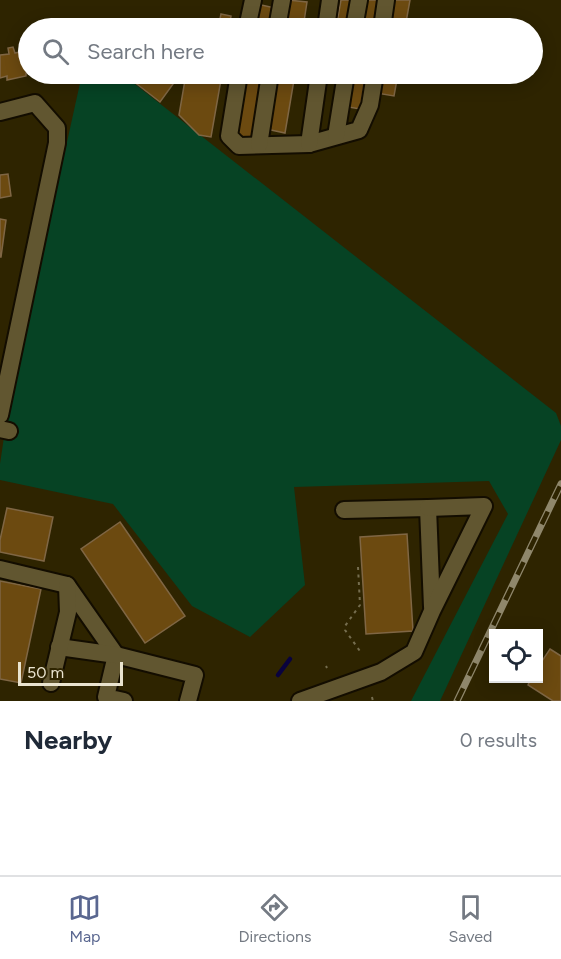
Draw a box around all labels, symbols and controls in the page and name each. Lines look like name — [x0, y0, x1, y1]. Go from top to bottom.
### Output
search box — [18, 18, 543, 84]
icon: search — [39, 35, 72, 68]
text: Search here — [87, 38, 205, 65]
map controls — [489, 629, 543, 683]
button: locate — [489, 629, 543, 683]
scale bar — [18, 659, 123, 686]
text: 50 m — [27, 663, 64, 682]
text: Nearby — [24, 724, 112, 756]
text: 0 results — [460, 728, 537, 752]
tab: Map — [68, 891, 101, 946]
tab: Directions — [238, 891, 311, 946]
tab: Saved — [448, 891, 493, 946]

